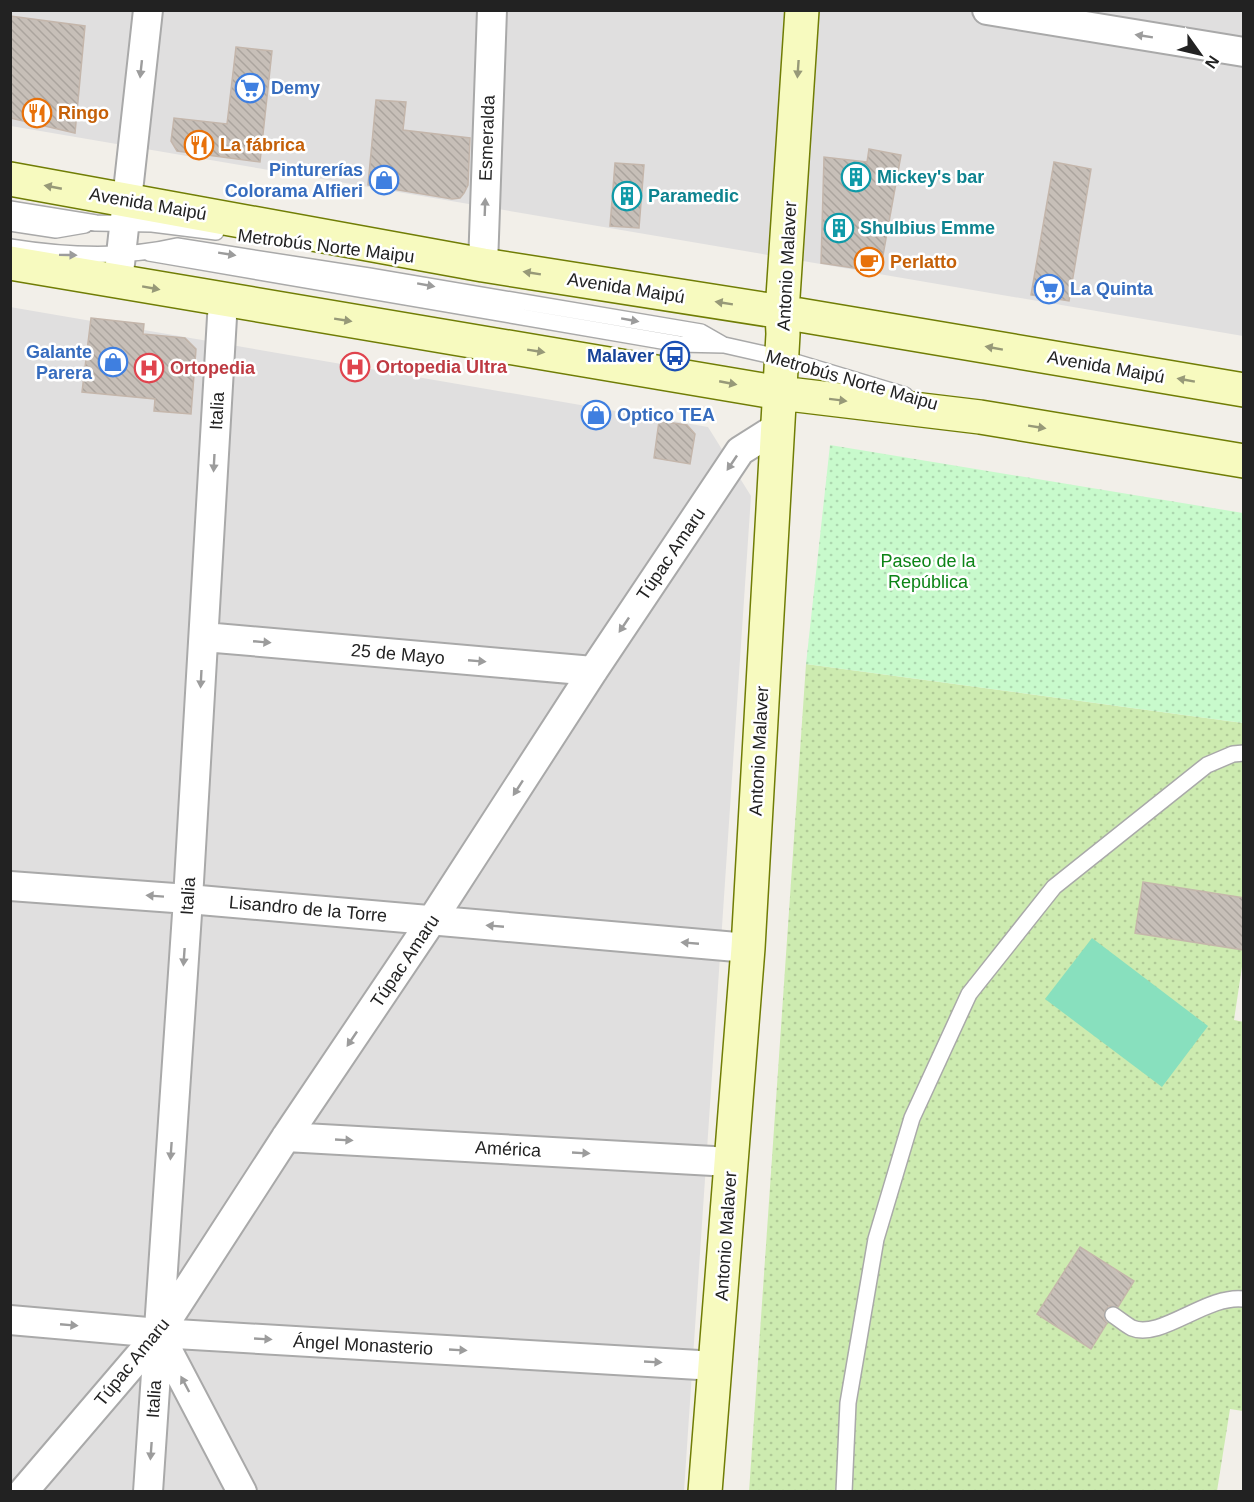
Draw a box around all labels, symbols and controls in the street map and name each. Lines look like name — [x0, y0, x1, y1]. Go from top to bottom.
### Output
north arrow — [1170, 24, 1230, 84]
one-way arrow — [1135, 31, 1154, 40]
text: N — [1202, 53, 1222, 72]
one-way arrow — [136, 59, 146, 78]
one-way arrow — [794, 59, 803, 78]
supermarket icon: Demy — [234, 72, 266, 104]
place label: Demy — [271, 78, 320, 98]
street label: Esmeralda — [476, 94, 499, 181]
restaurant icon: Ringo — [21, 97, 53, 129]
place label: Ringo — [58, 103, 109, 123]
restaurant icon: La fábrica — [183, 129, 215, 161]
place label: La fábrica — [220, 135, 306, 155]
place label: Pinturerías Colorama Alfieri — [225, 160, 363, 201]
building icon: Mickey's bar — [840, 161, 872, 193]
shop icon: Pinturerías Colorama Alfieri — [368, 164, 400, 196]
place label: Mickey's bar — [877, 167, 984, 187]
building icon: Paramedic — [611, 180, 643, 212]
one-way arrow — [44, 182, 63, 191]
street label: Avenida Maipú — [88, 184, 208, 224]
place label: Paramedic — [648, 186, 739, 206]
one-way arrow — [480, 197, 490, 216]
street label: Antonio Malaver — [774, 201, 800, 331]
building icon: Shulbius Emme — [823, 212, 855, 244]
place label: Shulbius Emme — [860, 218, 995, 238]
street label: Metrobús Norte Maipu — [236, 225, 416, 267]
cafe icon: Perlatto — [853, 246, 885, 278]
one-way arrow — [59, 250, 78, 259]
one-way arrow — [218, 250, 237, 259]
place label: Perlatto — [890, 252, 957, 272]
one-way arrow — [522, 268, 541, 277]
street label: Avenida Maipú — [566, 269, 686, 307]
supermarket icon: La Quinta — [1033, 273, 1065, 305]
place label: La Quinta — [1070, 279, 1154, 299]
one-way arrow — [417, 281, 436, 290]
one-way arrow — [142, 284, 161, 293]
one-way arrow — [715, 299, 734, 308]
one-way arrow — [334, 316, 353, 325]
one-way arrow — [621, 316, 640, 325]
bus stop icon: Malaver — [659, 340, 691, 372]
place label: Galante Parera — [26, 342, 93, 383]
one-way arrow — [984, 343, 1003, 352]
shop icon: Galante Parera — [97, 346, 129, 378]
place label: Malaver — [587, 346, 654, 366]
street label: Metrobús Norte Maipu — [764, 346, 940, 414]
one-way arrow — [526, 347, 545, 356]
street label: Avenida Maipú — [1046, 347, 1166, 387]
hospital icon: Ortopedia Ultra — [339, 351, 371, 383]
hospital icon: Ortopedia — [133, 352, 165, 384]
place label: Ortopedia Ultra — [376, 357, 508, 377]
place label: Ortopedia — [170, 358, 256, 378]
one-way arrow — [1176, 375, 1195, 384]
one-way arrow — [719, 379, 738, 388]
street label: Italia — [206, 391, 228, 431]
one-way arrow — [829, 395, 848, 405]
shop icon: Optico TEA — [580, 399, 612, 431]
place label: Optico TEA — [617, 405, 715, 425]
one-way arrow — [1028, 423, 1047, 432]
one-way arrow — [209, 454, 218, 473]
one-way arrow — [726, 454, 738, 470]
street label: Túpac Amaru — [633, 504, 709, 604]
park label: Paseo de la República — [880, 551, 977, 592]
one-way arrow — [619, 617, 630, 633]
one-way arrow — [252, 637, 271, 647]
street label: 25 de Mayo — [350, 640, 446, 668]
one-way arrow — [468, 656, 487, 666]
one-way arrow — [196, 670, 206, 689]
street label: Antonio Malaver — [746, 686, 772, 816]
one-way arrow — [512, 780, 523, 797]
street label: Italia — [177, 875, 199, 916]
one-way arrow — [145, 892, 164, 901]
street label: Lisandro de la Torre — [228, 892, 388, 926]
street label: Túpac Amaru — [367, 911, 443, 1011]
one-way arrow — [486, 921, 505, 931]
one-way arrow — [680, 938, 699, 948]
one-way arrow — [179, 947, 189, 966]
one-way arrow — [346, 1030, 358, 1046]
one-way arrow — [334, 1135, 353, 1144]
street label: América — [475, 1137, 542, 1161]
one-way arrow — [166, 1142, 176, 1161]
one-way arrow — [571, 1149, 590, 1158]
street label: Antonio Malaver — [711, 1170, 741, 1302]
street label: Túpac Amaru — [91, 1314, 173, 1410]
one-way arrow — [59, 1320, 78, 1330]
street label: Ángel Monasterio — [293, 1331, 433, 1359]
one-way arrow — [254, 1334, 273, 1344]
one-way arrow — [448, 1346, 467, 1355]
one-way arrow — [643, 1357, 662, 1366]
one-way arrow — [181, 1375, 191, 1393]
street label: Italia — [143, 1378, 165, 1419]
one-way arrow — [146, 1441, 156, 1460]

